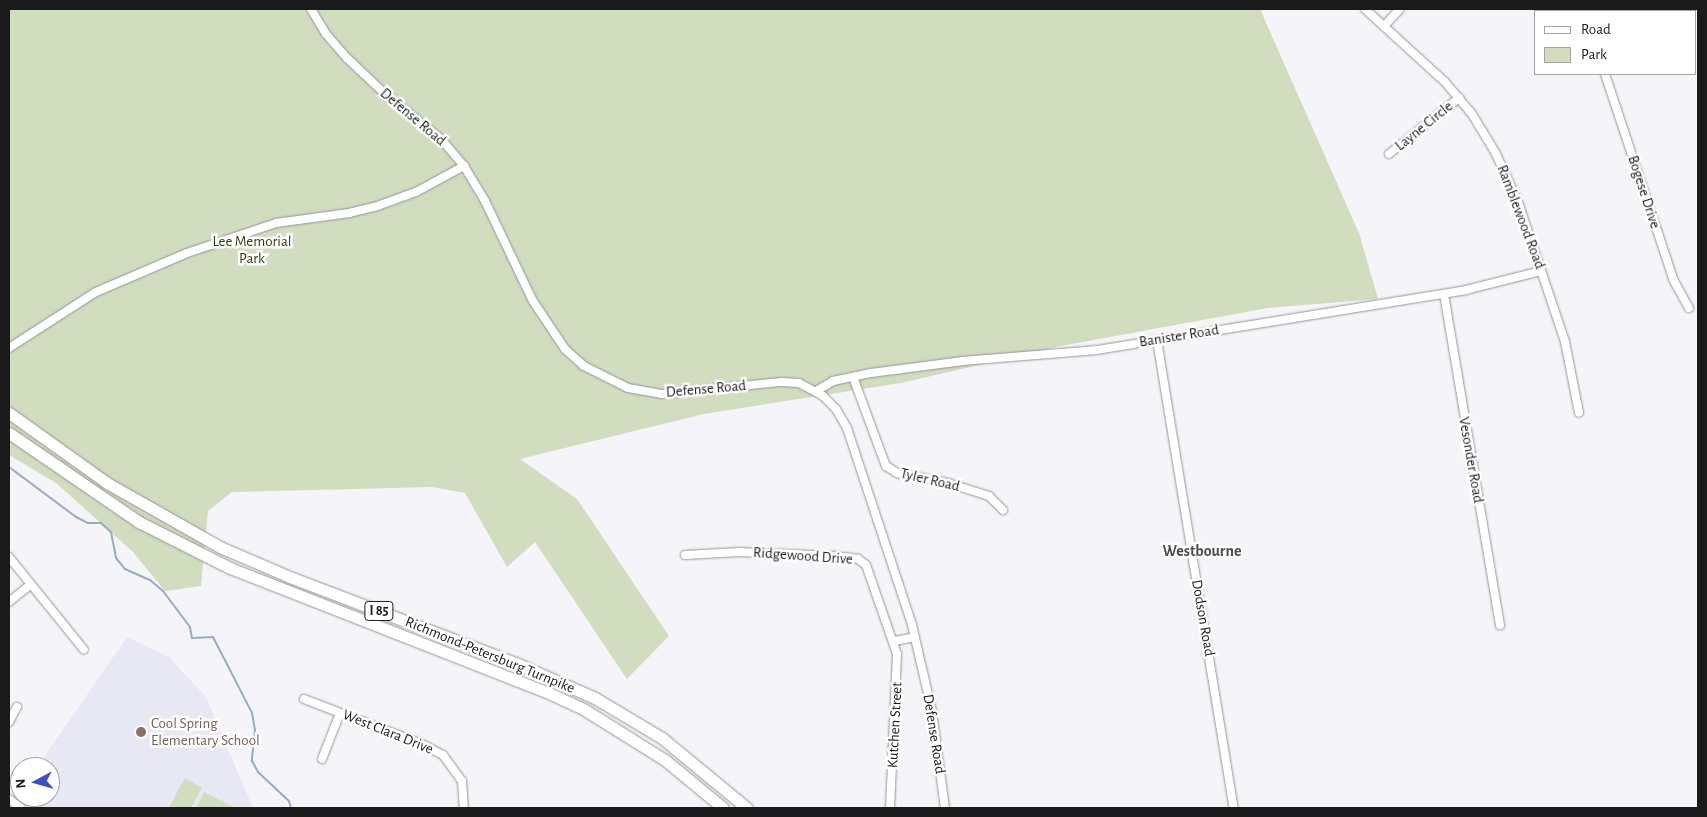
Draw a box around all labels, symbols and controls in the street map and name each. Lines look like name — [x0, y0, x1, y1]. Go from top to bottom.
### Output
legend — [1534, 10, 1697, 75]
text: Road — [1581, 22, 1611, 37]
text: Park — [1581, 47, 1607, 62]
street label: Defense Road — [376, 84, 450, 150]
street label: Layne Circle — [1391, 97, 1457, 155]
street label: Bogese Drive — [1624, 153, 1664, 231]
street label: Ramblewood Road — [1493, 163, 1549, 271]
park label: Lee Memorial Park — [212, 232, 292, 267]
street label: Banister Road — [1138, 321, 1220, 351]
street label: Defense Road — [665, 377, 747, 401]
street label: Vesonder Road — [1455, 416, 1487, 504]
street label: Tyler Road — [898, 464, 962, 496]
district label: Westbourne — [1163, 541, 1241, 561]
street label: Ridgewood Drive — [752, 544, 854, 568]
street label: Dodson Road — [1187, 578, 1219, 658]
road number: I 85 — [364, 600, 394, 622]
street label: Richmond-Petersburg Turnpike — [403, 613, 577, 697]
street label: Kutchen Street — [884, 681, 906, 769]
street label: Defense Road — [919, 693, 949, 775]
street label: West Clara Drive — [340, 706, 436, 758]
place label: Cool Spring Elementary School — [151, 714, 260, 749]
marker: Cool Spring Elementary School — [135, 726, 147, 738]
north arrow — [10, 757, 60, 807]
text: N — [14, 778, 29, 789]

